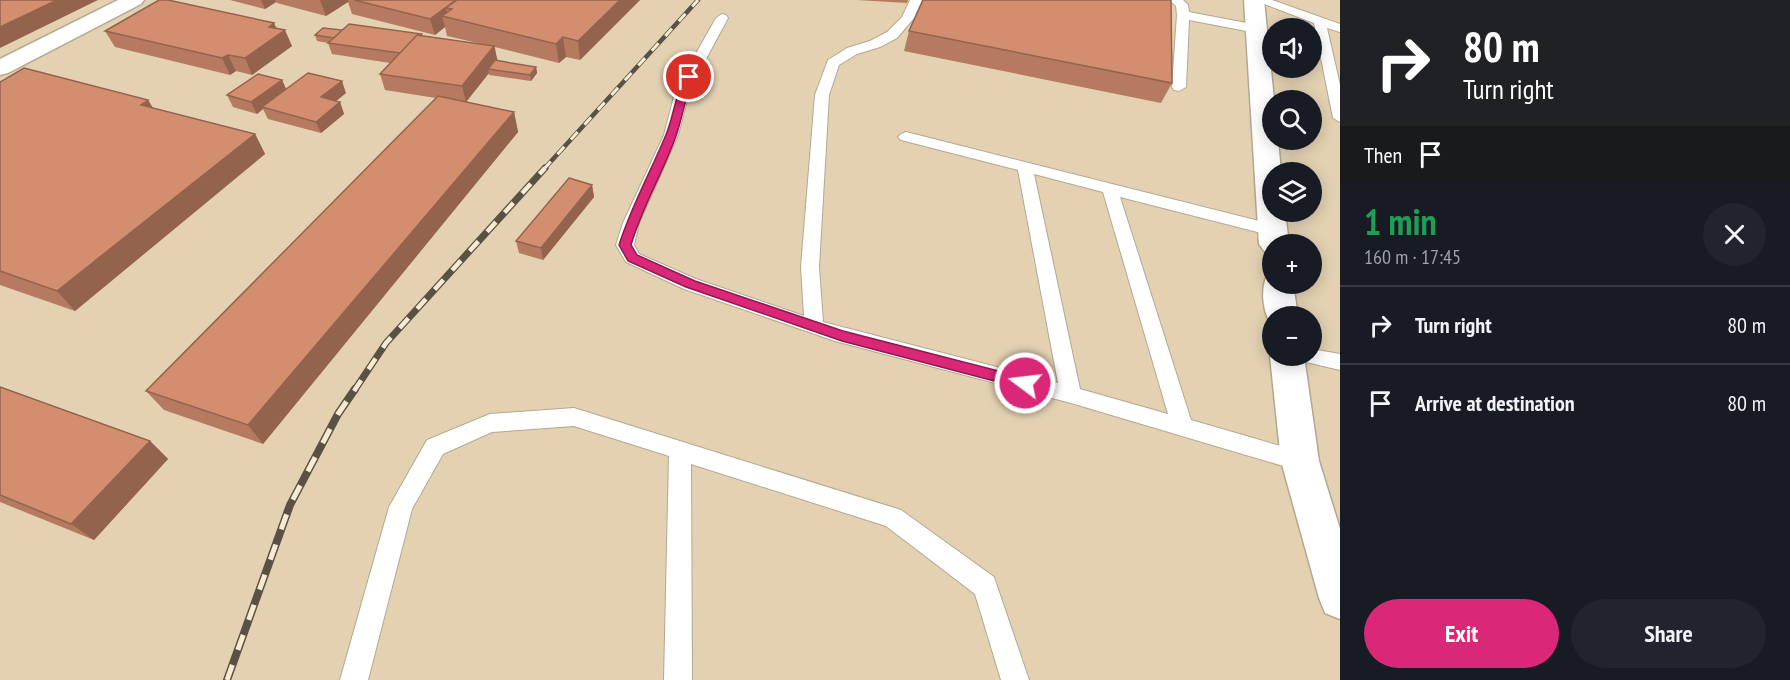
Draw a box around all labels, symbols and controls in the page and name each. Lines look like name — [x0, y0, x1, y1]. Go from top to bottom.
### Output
map controls — [1262, 18, 1322, 366]
button: sound — [1262, 18, 1322, 78]
text: 80 m — [1463, 19, 1540, 74]
icon: right — [1364, 24, 1442, 102]
pin — [663, 51, 714, 102]
icon: arrive — [672, 60, 705, 93]
text: Turn right — [1463, 72, 1554, 106]
button: search — [1262, 90, 1322, 150]
icon: arrive — [1414, 138, 1447, 171]
text: Then — [1364, 141, 1402, 169]
button: layers — [1262, 162, 1322, 222]
text: 1 min — [1364, 198, 1437, 245]
button: close — [1703, 203, 1766, 266]
button: + — [1262, 234, 1322, 294]
text: 160 m · 17:45 — [1364, 244, 1461, 270]
button: − — [1262, 306, 1322, 366]
icon: right — [1364, 309, 1397, 342]
text: Turn right — [1415, 311, 1492, 339]
text: 80 m — [1727, 311, 1766, 339]
position arrow — [993, 351, 1057, 415]
icon: arrive — [1364, 387, 1397, 420]
text: Arrive at destination — [1415, 389, 1575, 417]
text: 80 m — [1727, 389, 1766, 417]
button: Exit — [1364, 599, 1559, 668]
button: Share — [1571, 599, 1766, 668]

